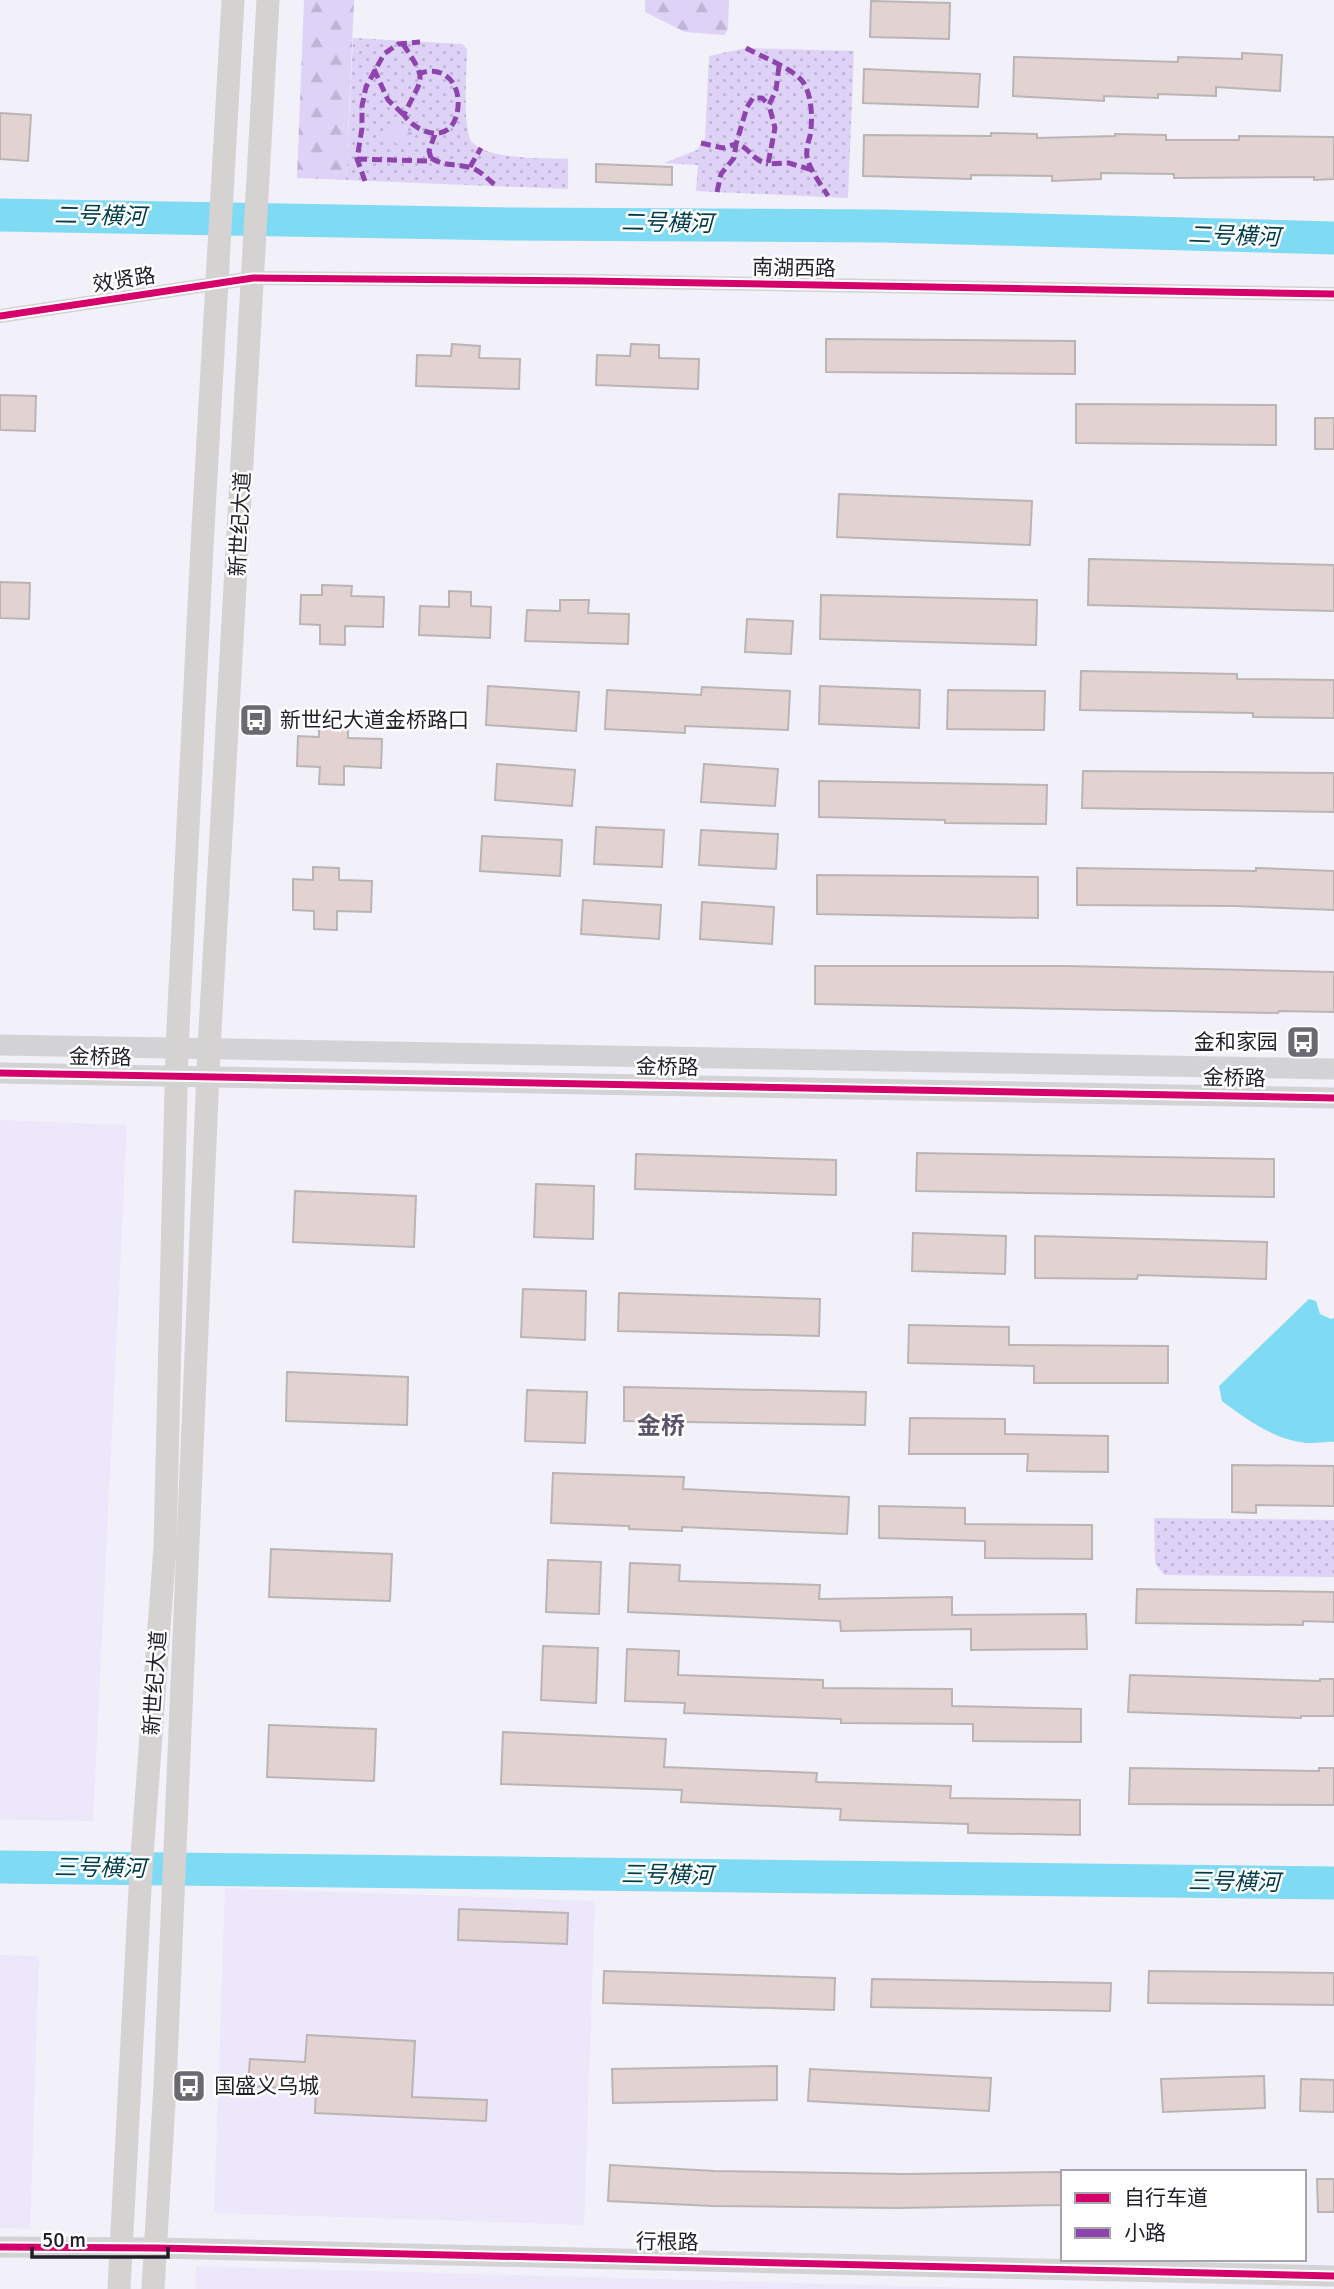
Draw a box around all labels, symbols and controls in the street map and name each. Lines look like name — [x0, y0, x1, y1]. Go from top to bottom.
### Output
water label: 二号横河 — [54, 201, 150, 231]
water label: 二号横河 — [621, 208, 717, 238]
water label: 二号横河 — [1188, 220, 1284, 252]
street label: 南湖西路 — [752, 254, 836, 282]
street label: 效贤路 — [91, 262, 157, 298]
street label: 新世纪大道 — [224, 471, 256, 577]
bus stop icon: 新世纪大道金桥路口 — [237, 701, 275, 739]
place label: 新世纪大道金桥路口 — [280, 707, 469, 733]
bus stop icon: 金和家园 — [1284, 1023, 1322, 1061]
place label: 金和家园 — [1194, 1029, 1278, 1055]
street label: 金桥路 — [68, 1043, 132, 1071]
street label: 金桥路 — [635, 1053, 699, 1081]
street label: 金桥路 — [1202, 1064, 1266, 1092]
district label: 金桥 — [637, 1411, 685, 1441]
street label: 新世纪大道 — [138, 1630, 172, 1736]
water label: 三号横河 — [54, 1853, 150, 1883]
water label: 三号横河 — [621, 1860, 717, 1890]
water label: 三号横河 — [1188, 1867, 1284, 1897]
bus stop icon: 国盛义乌城 — [170, 2067, 208, 2105]
place label: 国盛义乌城 — [214, 2073, 319, 2099]
legend — [1061, 2170, 1306, 2261]
text: 自行车道 — [1124, 2185, 1208, 2211]
scale bar — [32, 2216, 168, 2260]
text: 小路 — [1124, 2220, 1166, 2246]
text: 50 m — [42, 2227, 86, 2253]
street label: 行根路 — [635, 2228, 699, 2256]

